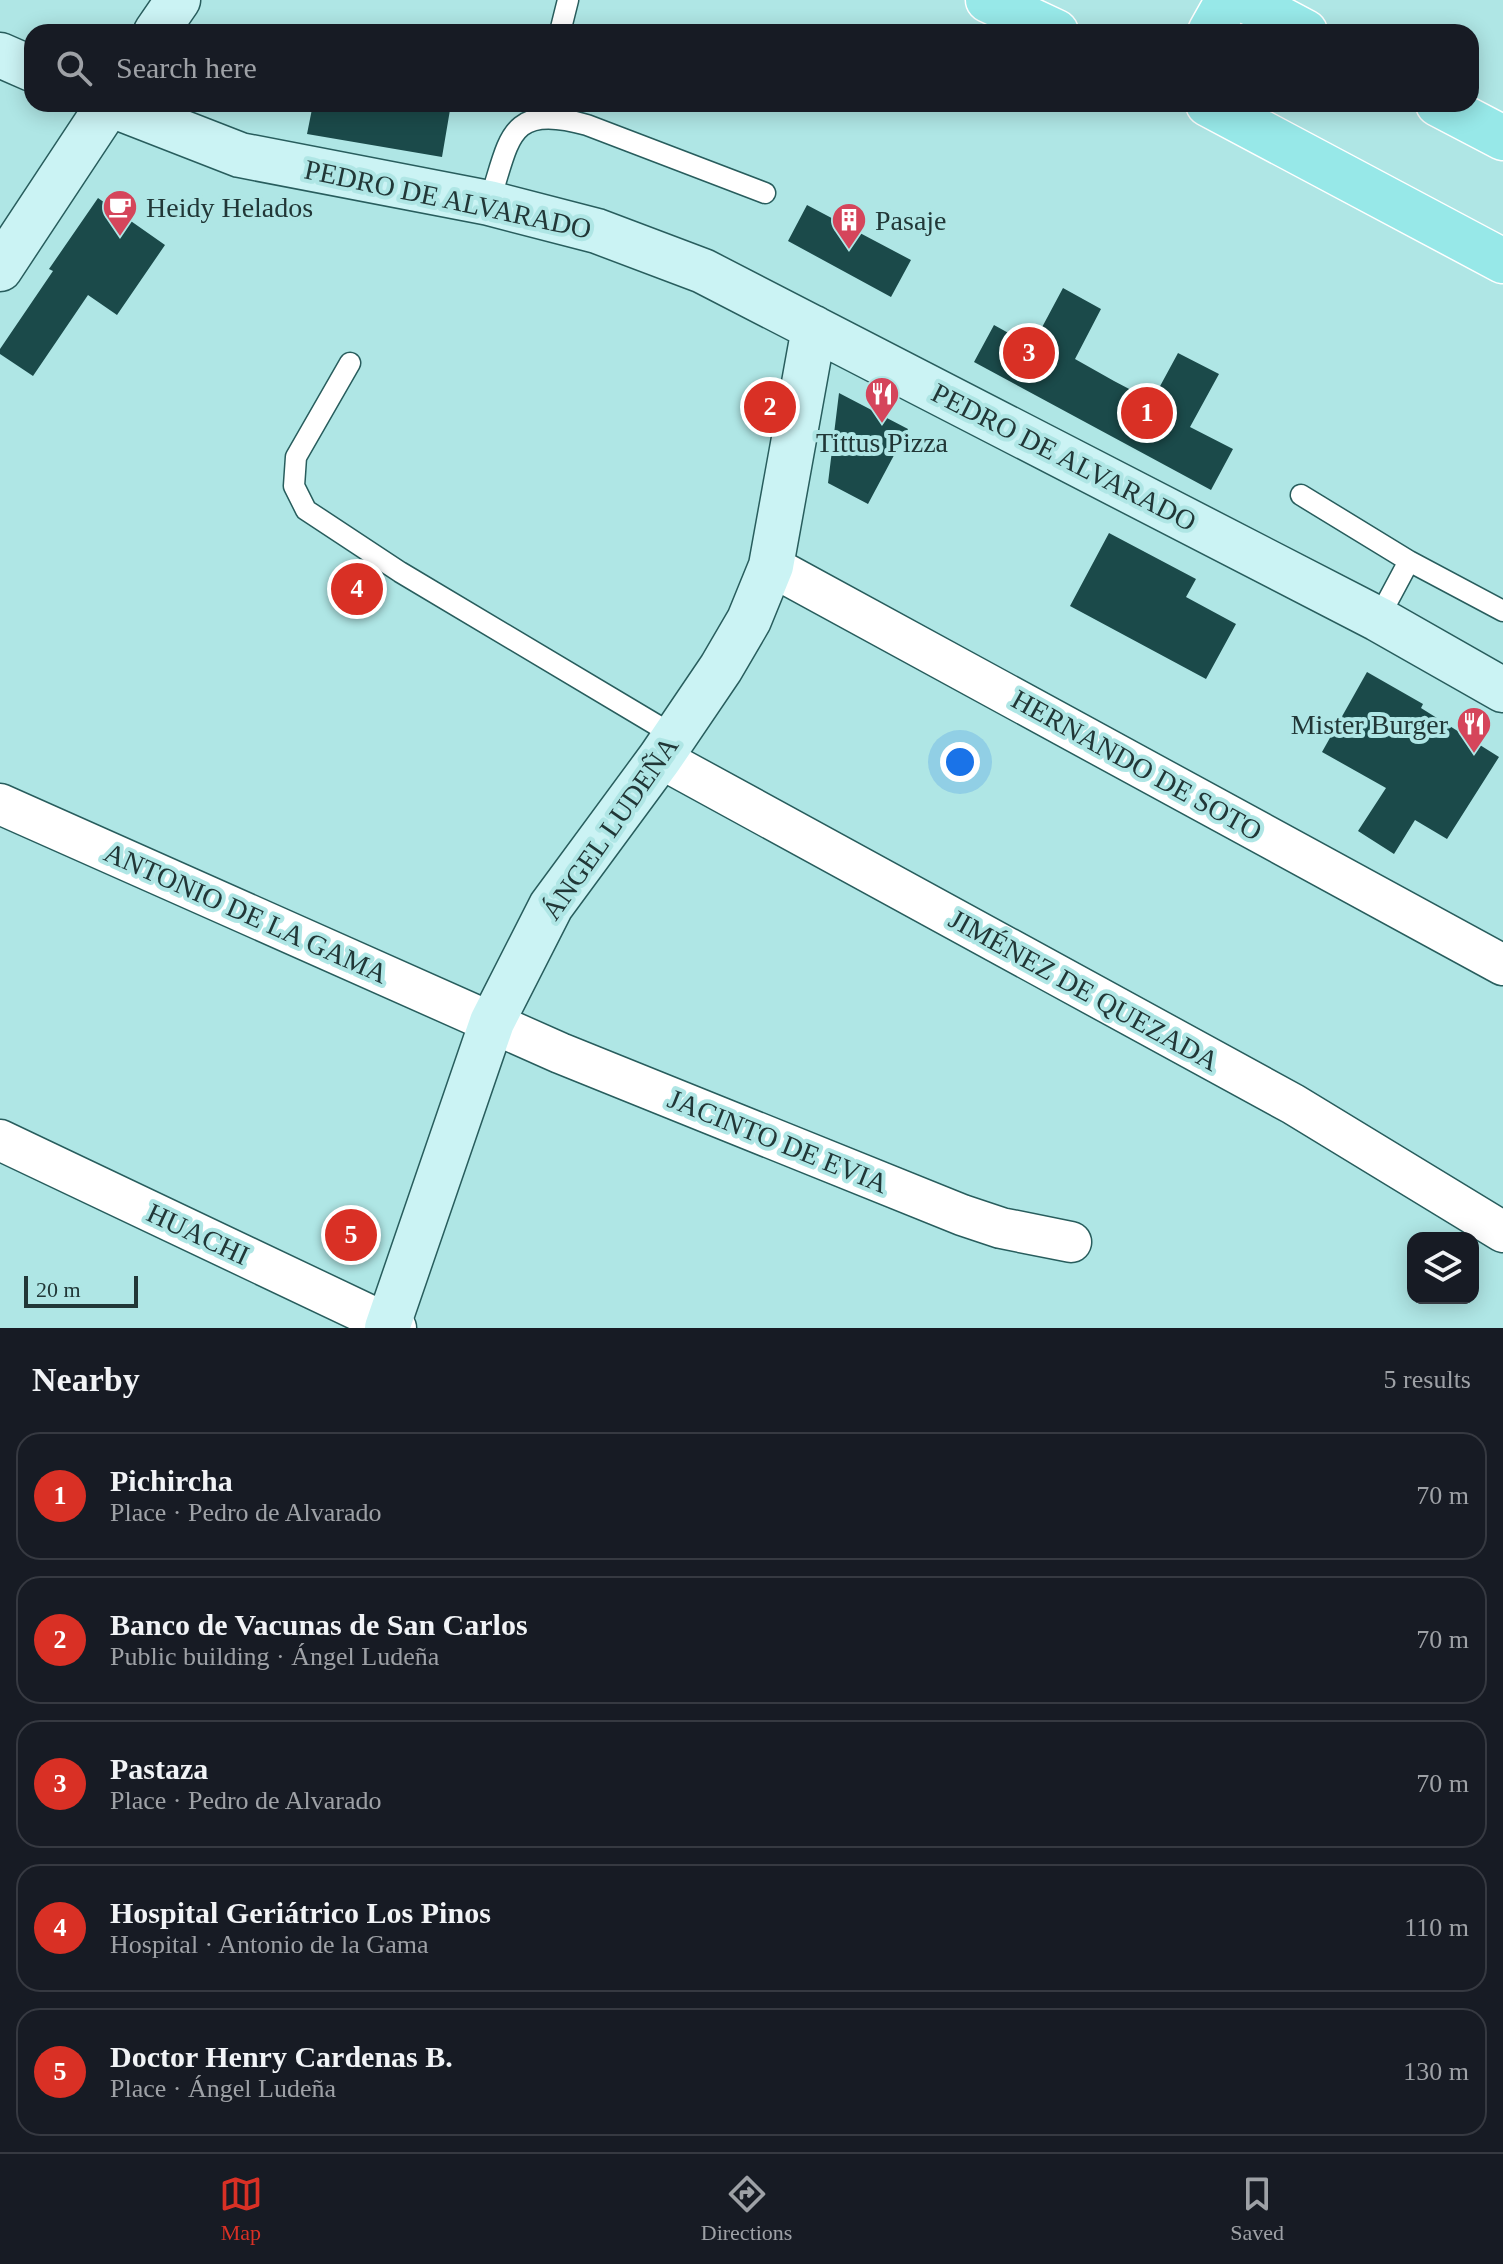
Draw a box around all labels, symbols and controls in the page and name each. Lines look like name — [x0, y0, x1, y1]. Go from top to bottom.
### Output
search box — [24, 24, 1479, 112]
icon: search — [52, 46, 96, 90]
text: Search here — [116, 51, 257, 84]
street label: PEDRO DE ALVARADO — [302, 153, 594, 245]
cafe icon: Heidy Helados — [101, 188, 139, 238]
place label: Heidy Helados — [146, 192, 313, 223]
building icon: Pasaje — [830, 201, 868, 251]
place label: Pasaje — [875, 205, 947, 236]
pin: 3 — [1003, 323, 1055, 383]
restaurant icon: Tittus Pizza — [863, 375, 901, 425]
pin: 2 — [744, 377, 796, 437]
street label: PEDRO DE ALVARADO — [927, 377, 1201, 537]
pin: 1 — [1121, 383, 1173, 443]
place label: Tittus Pizza — [816, 427, 949, 458]
pin: 4 — [331, 559, 383, 619]
street label: HERNANDO DE SOTO — [1007, 683, 1267, 847]
restaurant icon: Mister Burger — [1455, 705, 1493, 755]
place label: Mister Burger — [1291, 709, 1449, 740]
street label: ÁNGEL LUDEÑA — [535, 730, 685, 925]
your location — [940, 742, 980, 782]
street label: ANTONIO DE LA GAMA — [100, 836, 393, 990]
street label: JIMÉNEZ DE QUEZADA — [944, 903, 1225, 1077]
street label: JACINTO DE EVIA — [664, 1083, 893, 1200]
street label: HUACHI — [142, 1197, 254, 1271]
pin: 5 — [325, 1205, 377, 1265]
map controls — [1407, 1232, 1479, 1304]
button: layers — [1407, 1232, 1479, 1304]
scale bar — [24, 1272, 138, 1308]
text: 20 m — [36, 1277, 81, 1302]
text: Nearby — [32, 1361, 140, 1398]
text: 5 results — [1384, 1365, 1471, 1394]
text: Pichircha — [110, 1464, 233, 1497]
text: 1 — [54, 1481, 67, 1510]
text: 70 m — [1416, 1481, 1469, 1510]
text: Place · Pedro de Alvarado — [110, 1498, 381, 1527]
text: Banco de Vacunas de San Carlos — [110, 1608, 528, 1641]
text: 2 — [54, 1625, 67, 1654]
text: 70 m — [1416, 1625, 1469, 1654]
text: Public building · Ángel Ludeña — [110, 1642, 439, 1671]
text: Pastaza — [110, 1752, 208, 1785]
text: 3 — [54, 1769, 67, 1798]
text: 70 m — [1416, 1769, 1469, 1798]
text: Place · Pedro de Alvarado — [110, 1786, 381, 1815]
text: Hospital Geriátrico Los Pinos — [110, 1896, 491, 1929]
text: 4 — [54, 1913, 67, 1942]
text: 110 m — [1404, 1913, 1469, 1942]
text: Hospital · Antonio de la Gama — [110, 1930, 428, 1959]
text: Doctor Henry Cardenas B. — [110, 2040, 453, 2073]
text: 5 — [54, 2057, 67, 2086]
text: 130 m — [1403, 2057, 1469, 2086]
text: Place · Ángel Ludeña — [110, 2074, 336, 2103]
tab: Map — [219, 2172, 263, 2246]
tab: Directions — [701, 2172, 792, 2246]
tab: Saved — [1230, 2172, 1284, 2246]

